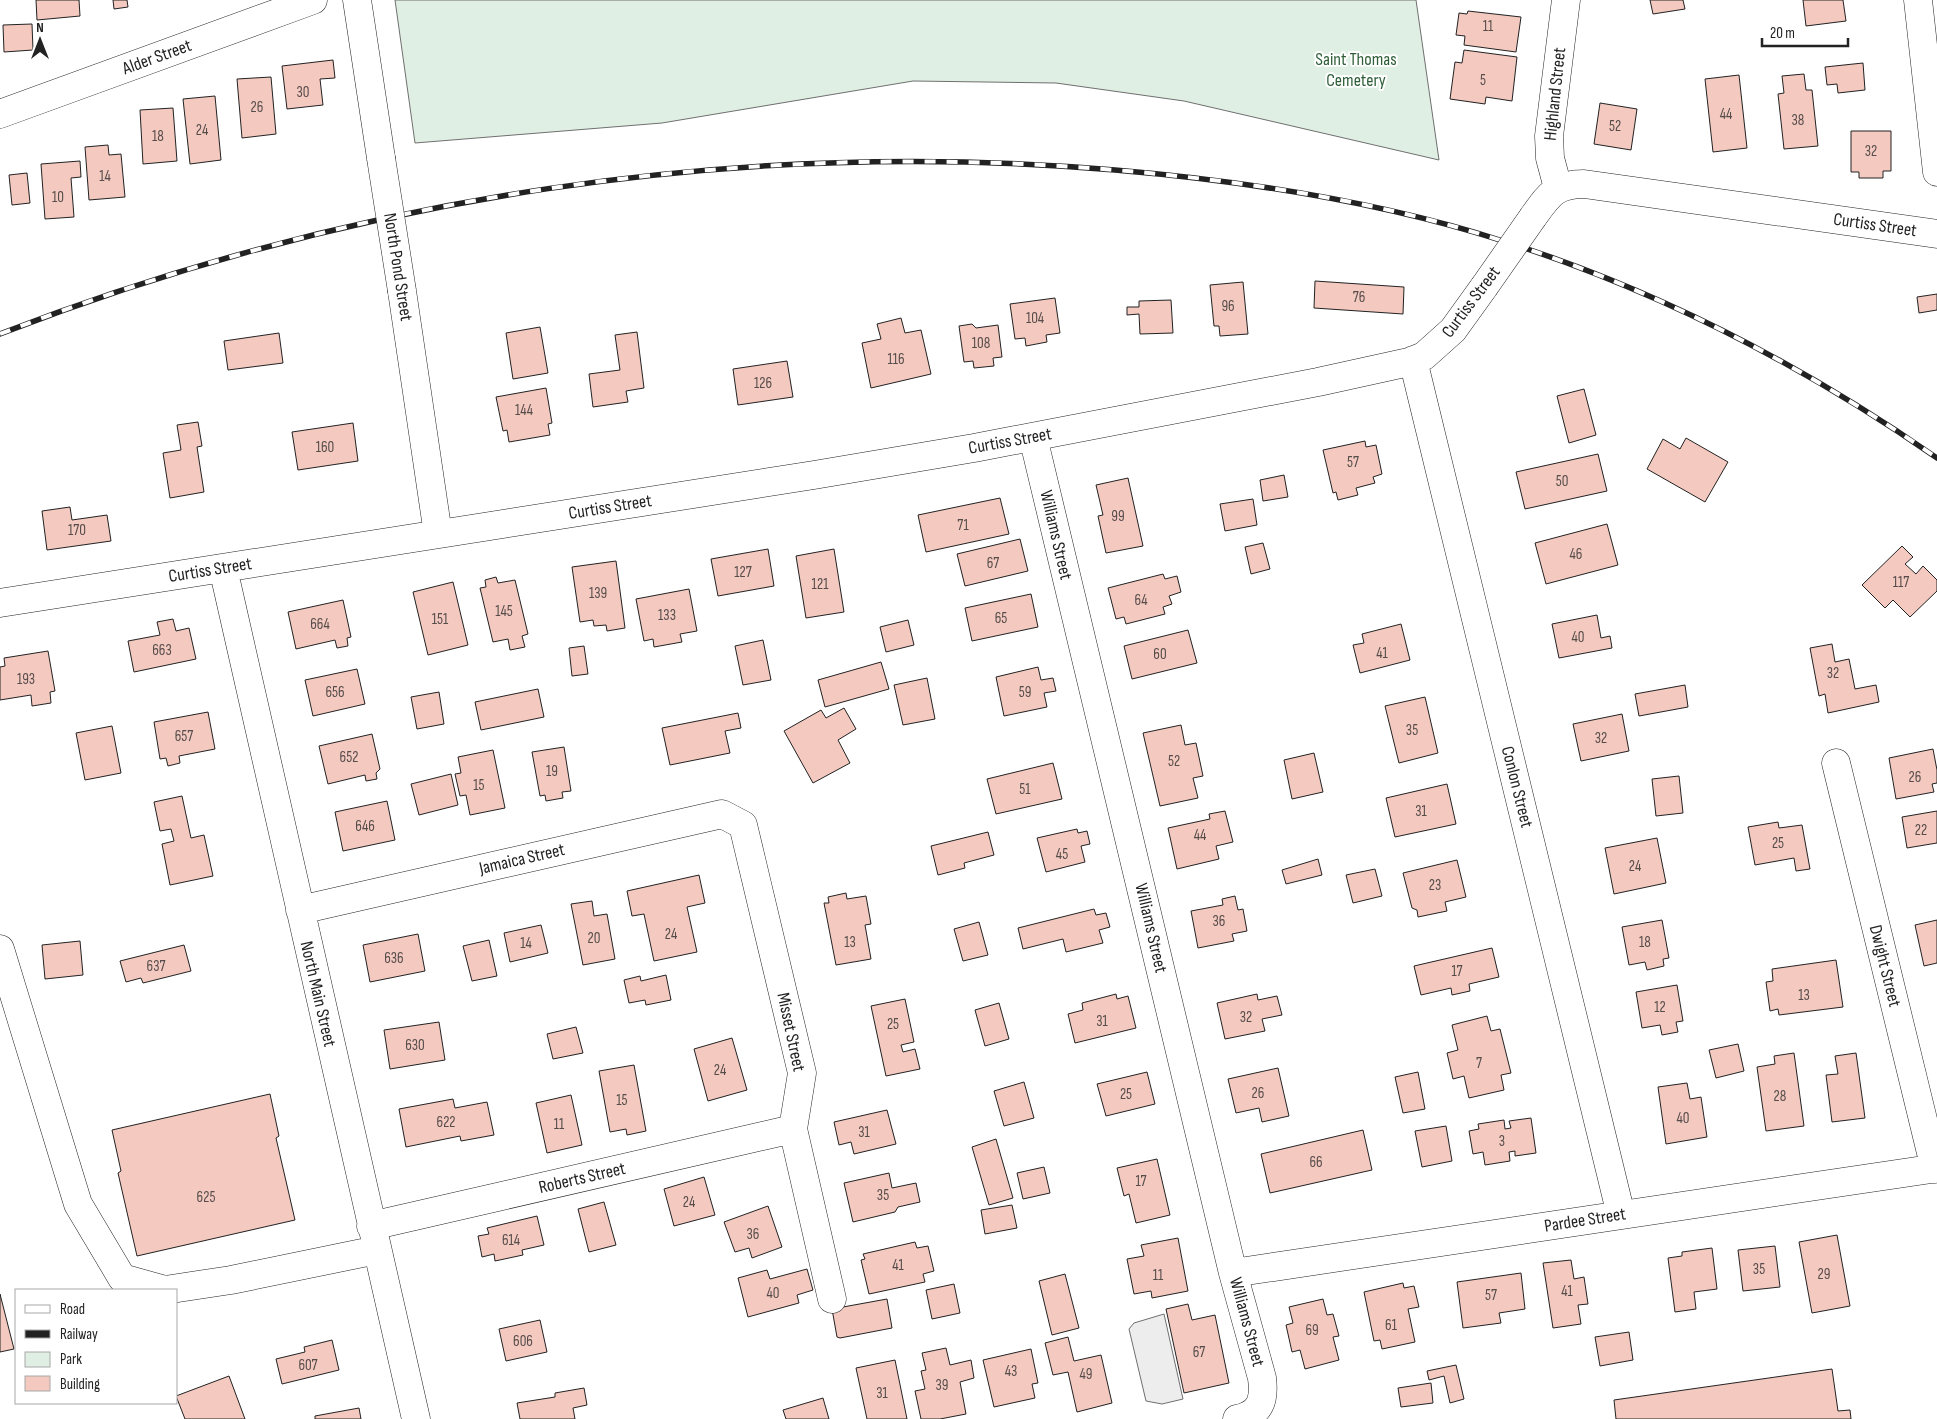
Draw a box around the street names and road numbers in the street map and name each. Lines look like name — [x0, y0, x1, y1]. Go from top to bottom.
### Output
street label: Alder Street — [119, 35, 195, 80]
street label: Highland Street — [1540, 46, 1570, 142]
street label: Curtiss Street — [1832, 209, 1919, 241]
street label: North Pond Street — [379, 211, 417, 323]
street label: Curtiss Street — [1437, 262, 1505, 342]
street label: Curtiss Street — [967, 423, 1054, 459]
street label: Williams Street — [1036, 488, 1077, 582]
street label: Curtiss Street — [567, 490, 654, 524]
street label: Curtiss Street — [167, 553, 254, 587]
street label: Conlon Street — [1497, 744, 1537, 830]
street label: Jamaica Street — [476, 839, 567, 879]
street label: Williams Street — [1131, 881, 1172, 975]
street label: Dwight Street — [1865, 923, 1905, 1010]
street label: North Main Street — [296, 939, 340, 1049]
street label: Misset Street — [772, 991, 810, 1074]
street label: Roberts Street — [537, 1158, 628, 1198]
street label: Pardee Street — [1543, 1203, 1628, 1237]
street label: Williams Street — [1225, 1275, 1269, 1369]

